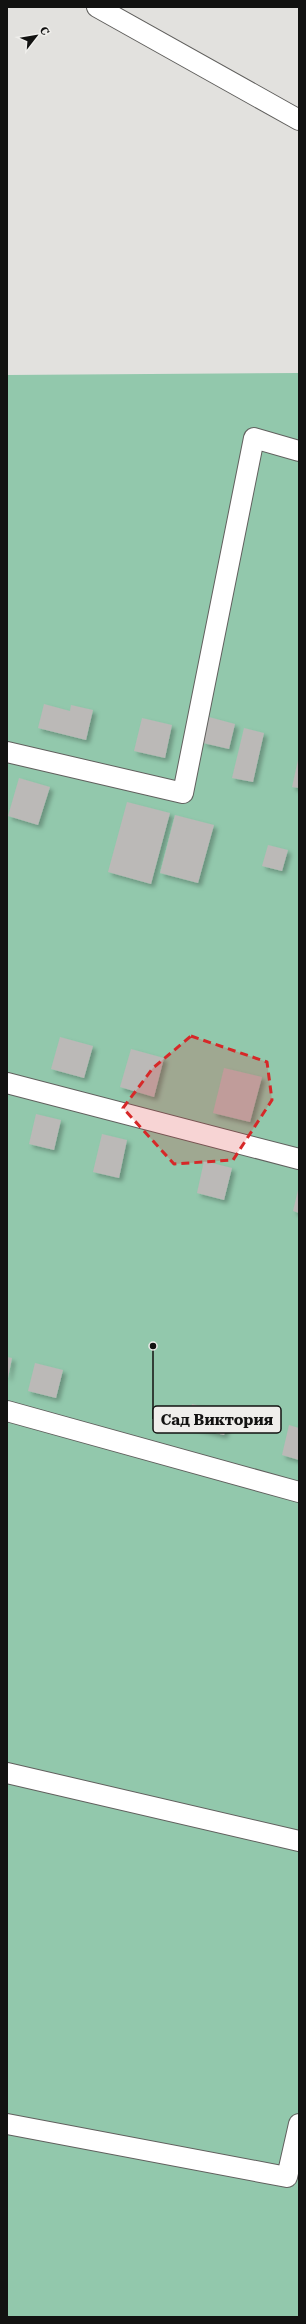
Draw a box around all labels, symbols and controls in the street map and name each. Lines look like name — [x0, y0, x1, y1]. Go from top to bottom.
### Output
north arrow — [16, 16, 56, 56]
text: С — [37, 24, 52, 38]
callout: Сад Виктория — [153, 1406, 281, 1433]
text: Сад Виктория — [161, 1411, 274, 1429]

